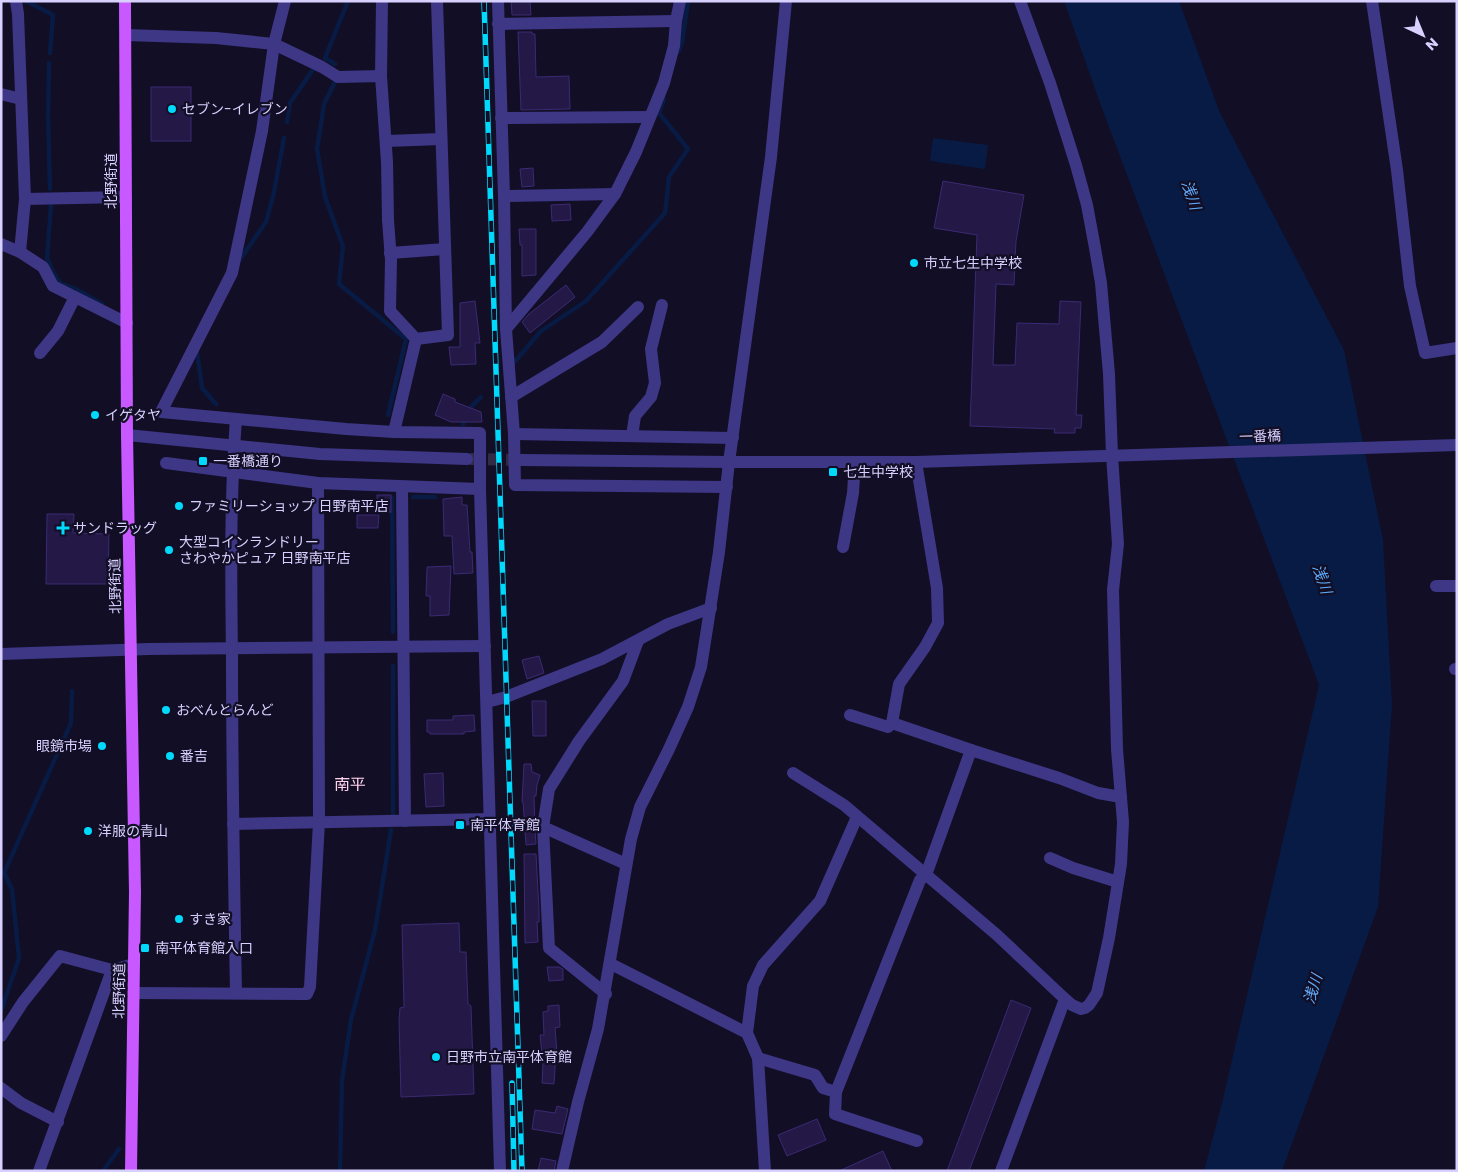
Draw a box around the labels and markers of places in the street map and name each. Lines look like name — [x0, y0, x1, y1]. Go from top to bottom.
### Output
place label: セブン-イレブン — [182, 99, 288, 119]
marker: セブン-イレブン — [166, 103, 178, 115]
place label: 市立七生中学校 — [924, 253, 1022, 273]
marker: 市立七生中学校 — [908, 257, 920, 269]
place label: イゲタヤ — [105, 405, 161, 425]
marker: イゲタヤ — [89, 409, 101, 421]
place label: 一番橋通り — [213, 451, 283, 471]
marker: 一番橋通り — [197, 455, 209, 467]
place label: 七生中学校 — [843, 462, 913, 482]
marker: 七生中学校 — [827, 466, 839, 478]
place label: ファミリーショップ 日野南平店 — [189, 496, 388, 516]
marker: ファミリーショップ 日野南平店 — [173, 500, 185, 512]
place label: サンドラッグ — [73, 518, 157, 538]
marker: サンドラッグ — [57, 522, 69, 534]
place label: 大型コインランドリー さわやかピュア 日野南平店 — [179, 532, 350, 568]
marker: 大型コインランドリー さわやかピュア 日野南平店 — [163, 544, 175, 556]
place label: おべんとらんど — [176, 700, 274, 720]
marker: おべんとらんど — [160, 704, 172, 716]
place label: 眼鏡市場 — [36, 736, 92, 756]
marker: 眼鏡市場 — [96, 740, 108, 752]
place label: 番吉 — [180, 746, 208, 766]
marker: 番吉 — [164, 750, 176, 762]
place label: 南平体育館 — [470, 815, 540, 835]
marker: 南平体育館 — [454, 819, 466, 831]
place label: 洋服の青山 — [98, 821, 168, 841]
marker: 洋服の青山 — [82, 825, 94, 837]
place label: すき家 — [189, 909, 231, 929]
marker: すき家 — [173, 913, 185, 925]
place label: 南平体育館入口 — [155, 938, 253, 958]
marker: 南平体育館入口 — [139, 942, 151, 954]
place label: 日野市立南平体育館 — [446, 1047, 572, 1067]
marker: 日野市立南平体育館 — [430, 1051, 442, 1063]

